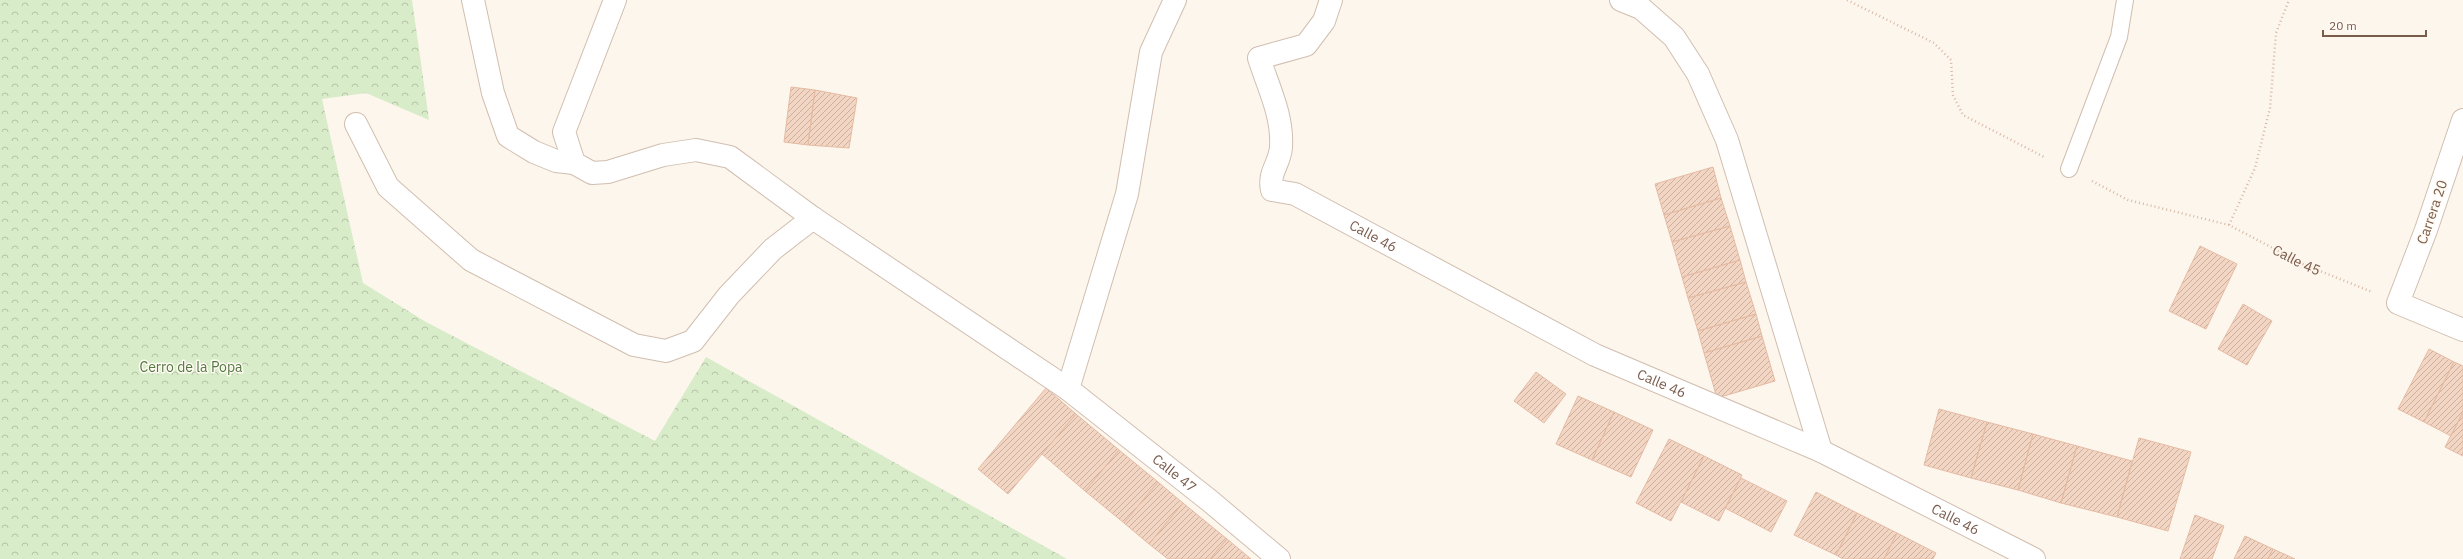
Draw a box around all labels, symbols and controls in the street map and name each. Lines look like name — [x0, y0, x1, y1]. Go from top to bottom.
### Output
scale bar — [2323, 12, 2426, 38]
text: 20 m — [2329, 18, 2357, 33]
street label: Carrera 20 — [2413, 178, 2451, 246]
street label: Calle 46 — [1346, 216, 1400, 256]
street label: Calle 45 — [2269, 241, 2323, 279]
park label: Cerro de la Popa — [139, 358, 243, 376]
street label: Calle 46 — [1634, 365, 1689, 402]
street label: Calle 47 — [1149, 450, 1200, 496]
street label: Calle 46 — [1928, 500, 1983, 539]

